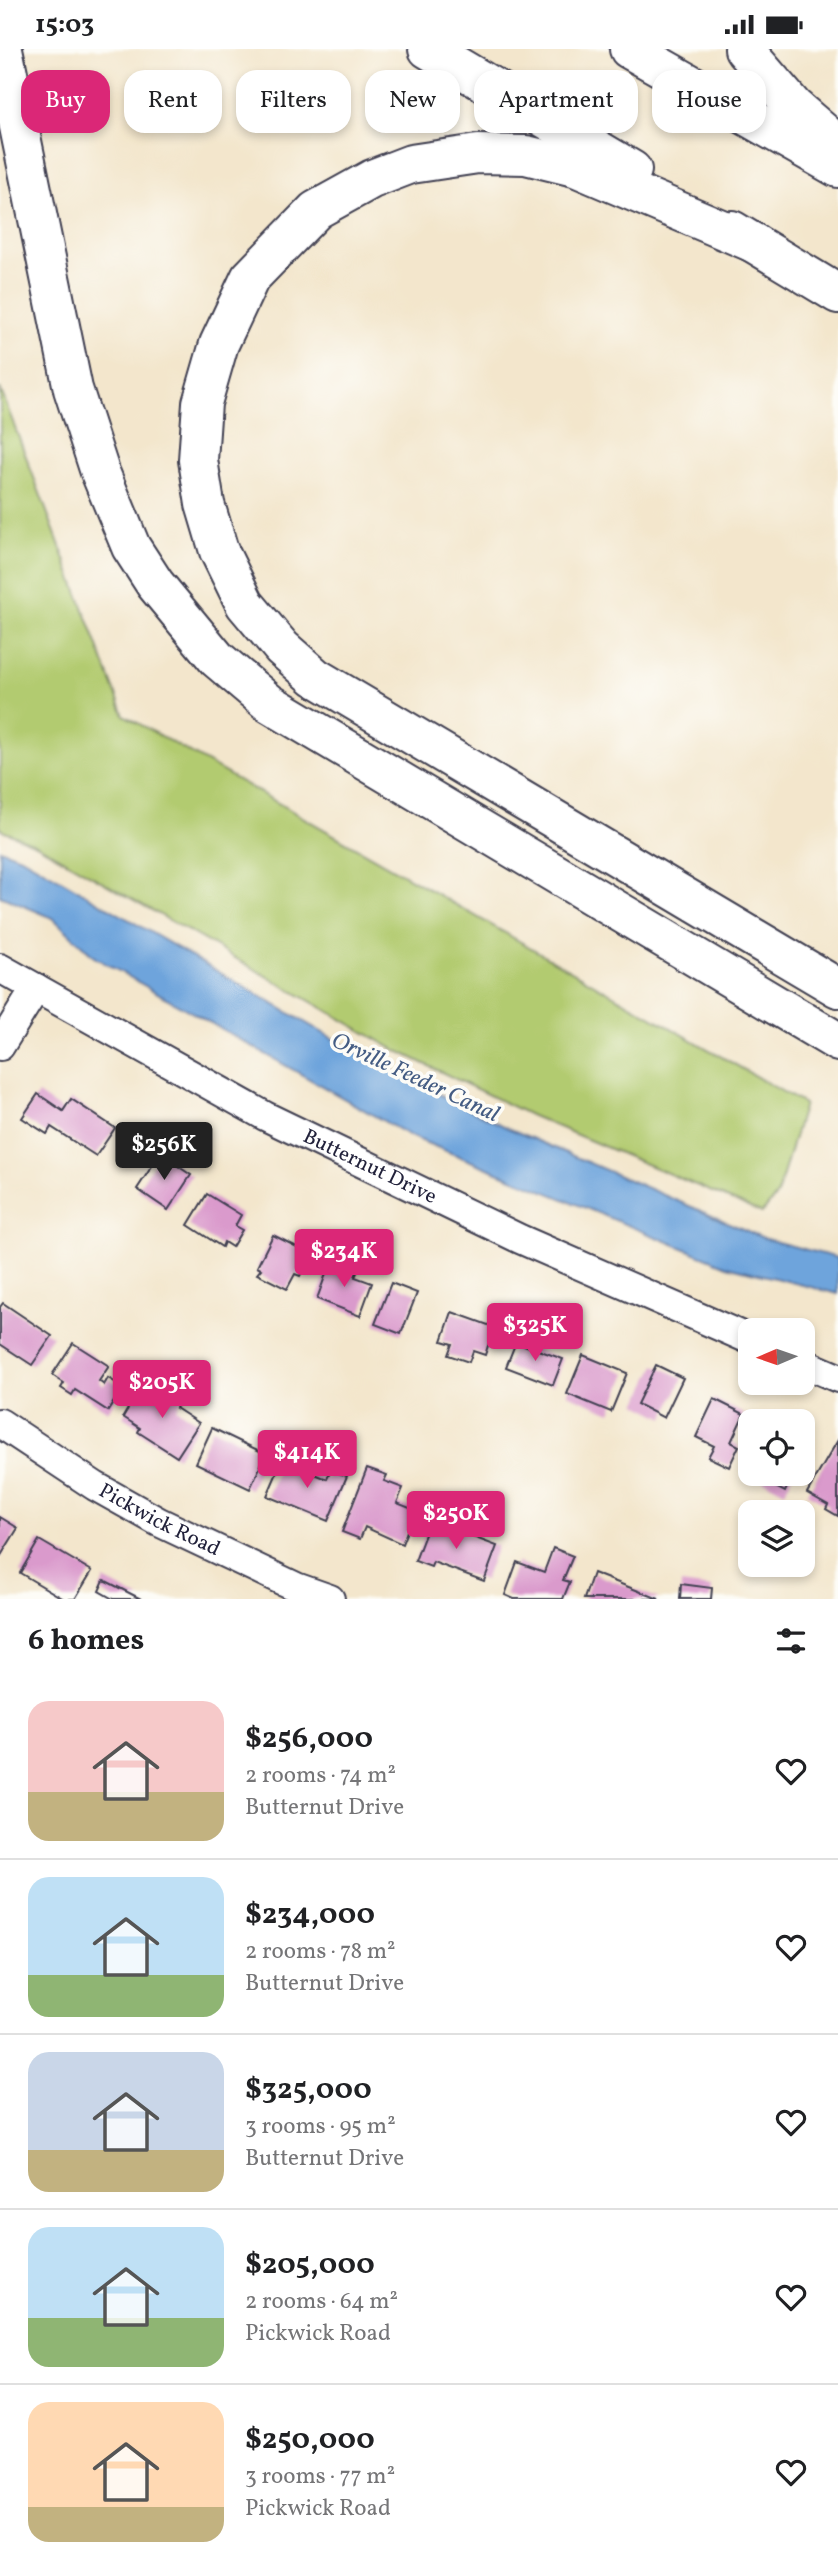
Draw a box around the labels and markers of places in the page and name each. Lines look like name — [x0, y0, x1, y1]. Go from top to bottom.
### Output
pin: $256K — [115, 1123, 213, 1182]
pin: $234K — [295, 1229, 393, 1289]
pin: $325K — [486, 1303, 584, 1363]
pin: $205K — [113, 1361, 211, 1420]
pin: $414K — [258, 1431, 356, 1490]
pin: $250K — [407, 1491, 505, 1551]

